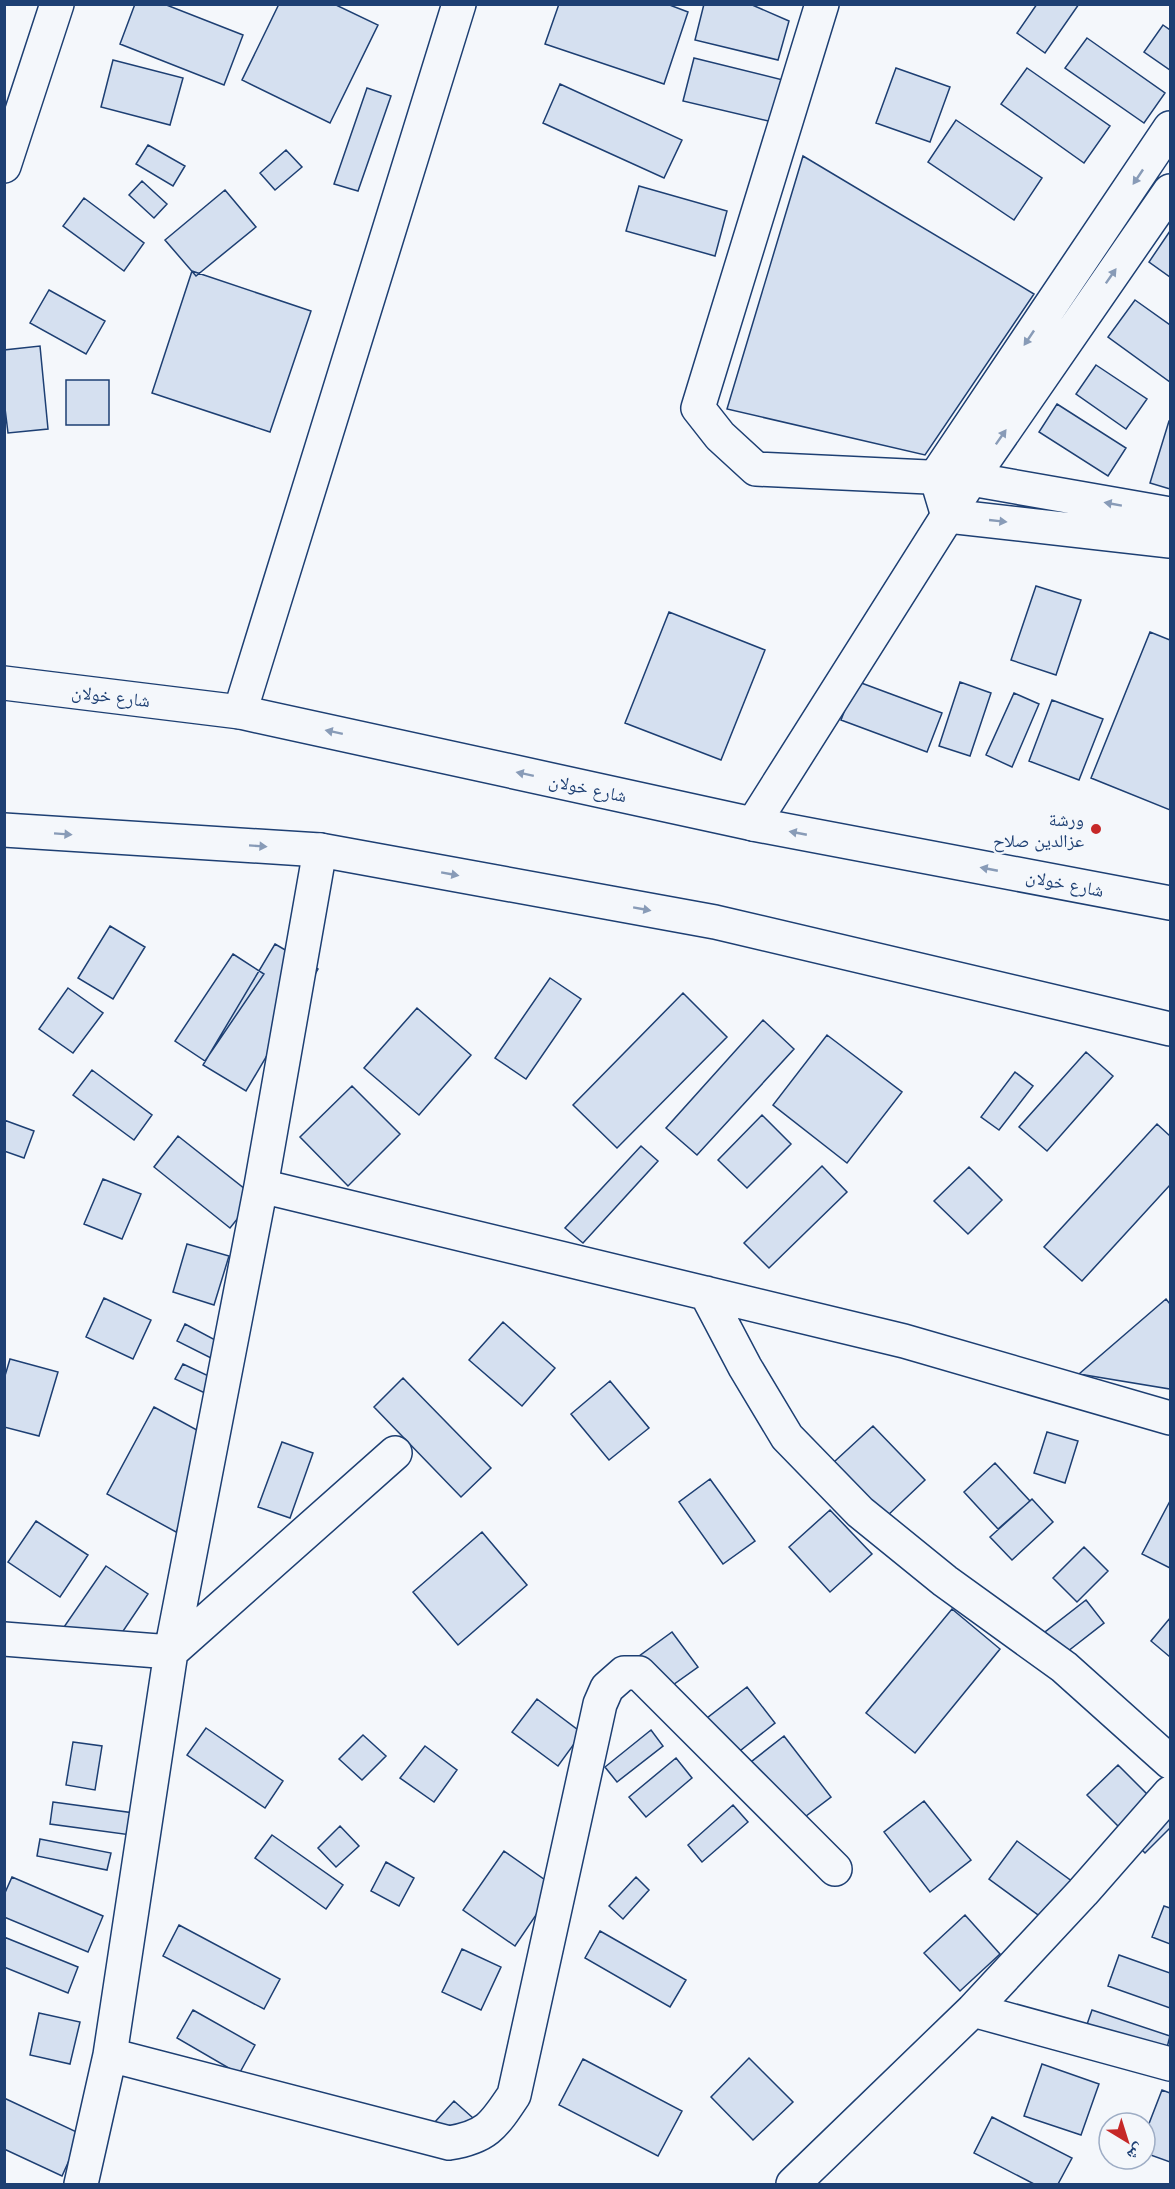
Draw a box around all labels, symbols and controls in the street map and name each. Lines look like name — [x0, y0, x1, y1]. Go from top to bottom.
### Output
one-way arrow — [1132, 168, 1144, 184]
one-way arrow — [1105, 269, 1117, 285]
one-way arrow — [1023, 330, 1035, 346]
one-way arrow — [995, 429, 1006, 445]
one-way arrow — [1103, 499, 1122, 508]
one-way arrow — [989, 517, 1008, 526]
street label: شارع خولان — [71, 680, 151, 712]
one-way arrow — [325, 727, 344, 737]
one-way arrow — [515, 769, 534, 778]
street label: شارع خولان — [547, 769, 629, 807]
place label: ورشة عزالدين صلاح — [993, 808, 1084, 853]
marker: ورشة عزالدين صلاح — [1089, 822, 1103, 836]
one-way arrow — [788, 828, 807, 837]
one-way arrow — [53, 829, 72, 838]
one-way arrow — [248, 841, 267, 850]
one-way arrow — [980, 864, 999, 873]
street label: شارع خولان — [1024, 864, 1106, 902]
one-way arrow — [441, 870, 460, 879]
one-way arrow — [633, 905, 652, 914]
north arrow — [1097, 2111, 1157, 2171]
text: ش — [1123, 2140, 1149, 2166]

